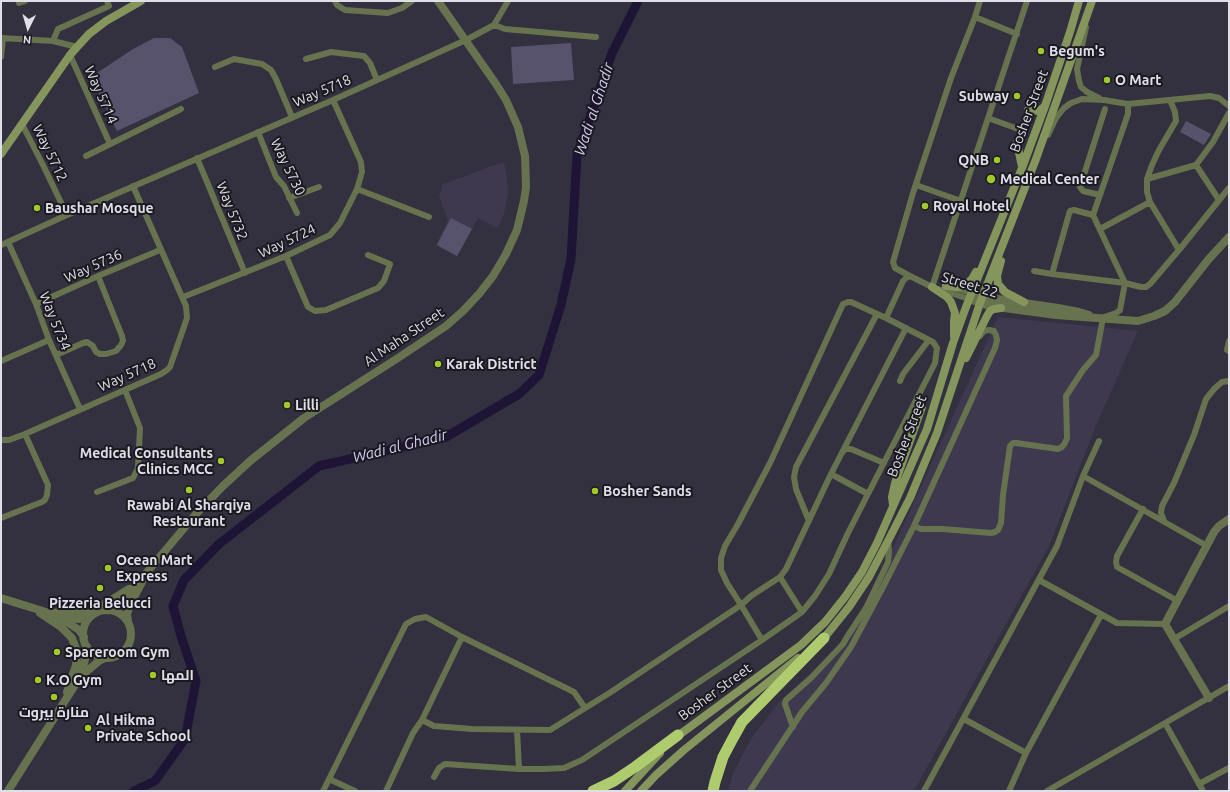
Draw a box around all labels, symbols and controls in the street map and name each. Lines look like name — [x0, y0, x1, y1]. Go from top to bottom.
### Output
north arrow — [8, 8, 48, 48]
text: N — [22, 34, 32, 46]
place label: Begum's — [1049, 43, 1105, 59]
marker: Begum's — [1036, 46, 1046, 56]
water label: Wadi al Ghadir — [570, 60, 618, 158]
street label: Way 5714 — [81, 64, 121, 126]
street label: Bosher Street — [1006, 67, 1052, 155]
street label: Way 5718 — [290, 71, 354, 111]
place label: O Mart — [1115, 72, 1161, 88]
marker: O Mart — [1102, 75, 1112, 85]
place label: Subway — [959, 88, 1009, 104]
marker: Subway — [1012, 91, 1022, 101]
street label: Way 5712 — [29, 122, 71, 184]
street label: Way 5730 — [267, 136, 309, 198]
place label: QNB — [958, 152, 989, 168]
marker: QNB — [992, 155, 1002, 165]
place label: Medical Center — [1000, 171, 1099, 187]
marker: Medical Center — [985, 173, 997, 185]
street label: Way 5732 — [213, 179, 251, 243]
place label: Royal Hotel — [933, 198, 1009, 214]
place label: Baushar Mosque — [45, 200, 154, 216]
marker: Royal Hotel — [920, 201, 930, 211]
marker: Baushar Mosque — [32, 203, 42, 213]
street label: Way 5724 — [256, 220, 318, 262]
street label: Way 5736 — [62, 246, 124, 286]
street label: Street 22 — [940, 268, 1000, 302]
street label: Way 5734 — [36, 289, 74, 353]
street label: Al Maha Street — [361, 304, 447, 370]
street label: Way 5718 — [96, 355, 158, 395]
place label: Karak District — [446, 356, 537, 372]
marker: Karak District — [433, 359, 443, 369]
street label: Bosher Street — [884, 393, 930, 479]
place label: Lilli — [295, 397, 319, 413]
marker: Lilli — [282, 400, 292, 410]
water label: Wadi al Ghadir — [351, 426, 449, 466]
place label: Medical Consultants Clinics MCC — [80, 445, 213, 478]
marker: Medical Consultants Clinics MCC — [216, 456, 226, 466]
place label: Bosher Sands — [603, 483, 692, 499]
marker: Rawabi Al Sharqiya Restaurant — [184, 485, 194, 495]
marker: Bosher Sands — [590, 486, 600, 496]
place label: Rawabi Al Sharqiya Restaurant — [127, 497, 251, 530]
place label: Ocean Mart Express — [116, 552, 193, 584]
marker: Ocean Mart Express — [103, 563, 113, 573]
marker: Pizzeria Belucci — [95, 583, 105, 593]
place label: Pizzeria Belucci — [49, 595, 151, 611]
place label: Spareroom Gym — [65, 644, 170, 660]
marker: Spareroom Gym — [52, 647, 62, 657]
street label: Bosher Street — [675, 660, 755, 724]
place label: المها — [161, 667, 194, 683]
marker: المها — [148, 670, 158, 680]
place label: K.O Gym — [46, 672, 102, 688]
marker: K.O Gym — [33, 675, 43, 685]
marker: منارة بيروت — [49, 692, 59, 702]
place label: منارة بيروت — [19, 704, 89, 720]
place label: Al Hikma Private School — [96, 712, 191, 744]
marker: Al Hikma Private School — [83, 723, 93, 733]

